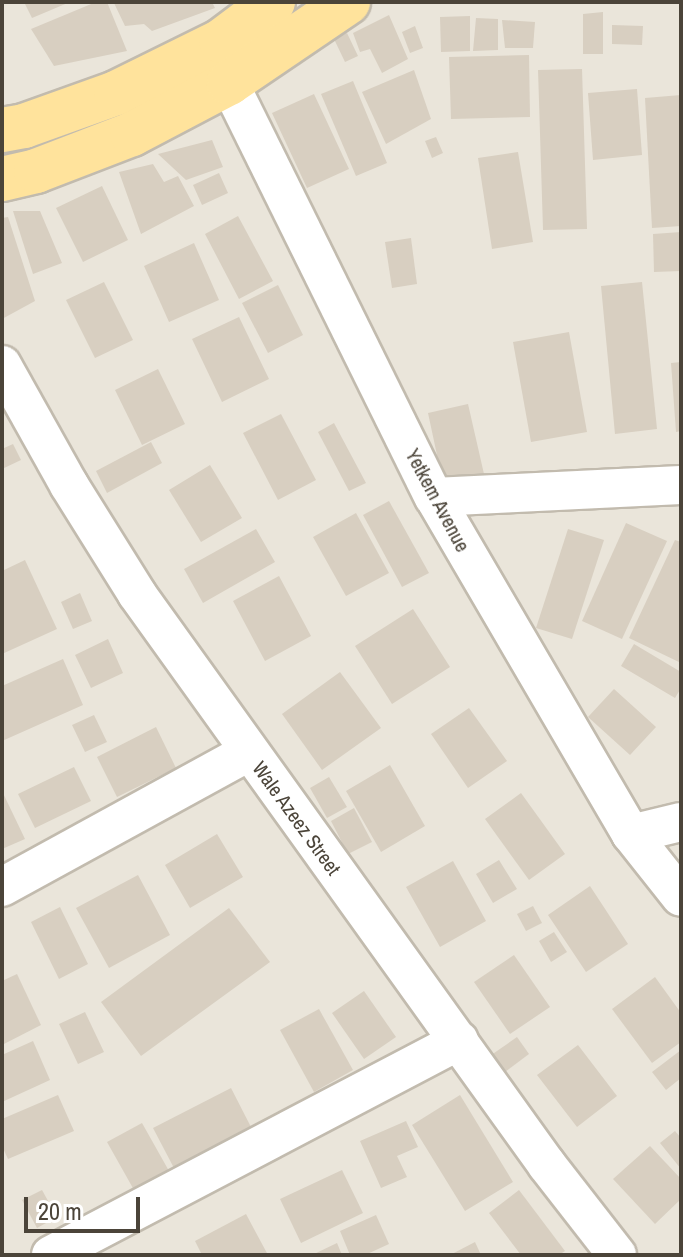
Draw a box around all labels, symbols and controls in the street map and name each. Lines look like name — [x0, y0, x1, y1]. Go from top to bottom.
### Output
street label: Yetkem Avenue — [401, 444, 475, 556]
street label: Wale Azeez Street — [248, 756, 346, 880]
scale bar — [28, 1181, 144, 1231]
text: 20 m — [38, 1195, 82, 1227]

